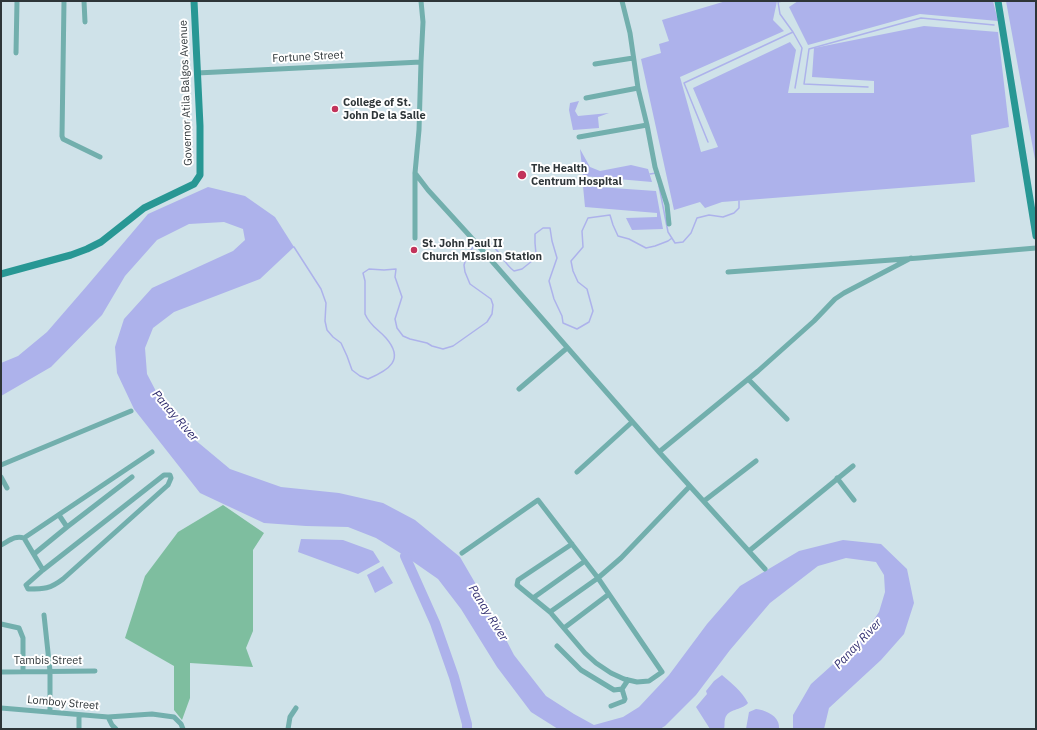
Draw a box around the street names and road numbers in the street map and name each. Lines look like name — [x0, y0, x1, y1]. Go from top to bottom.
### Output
street label: Governor Atila Balgos Avenue — [177, 20, 195, 166]
street label: Fortune Street — [272, 49, 344, 65]
street label: Tambis Street — [14, 654, 82, 668]
street label: Lomboy Street — [27, 693, 99, 713]

